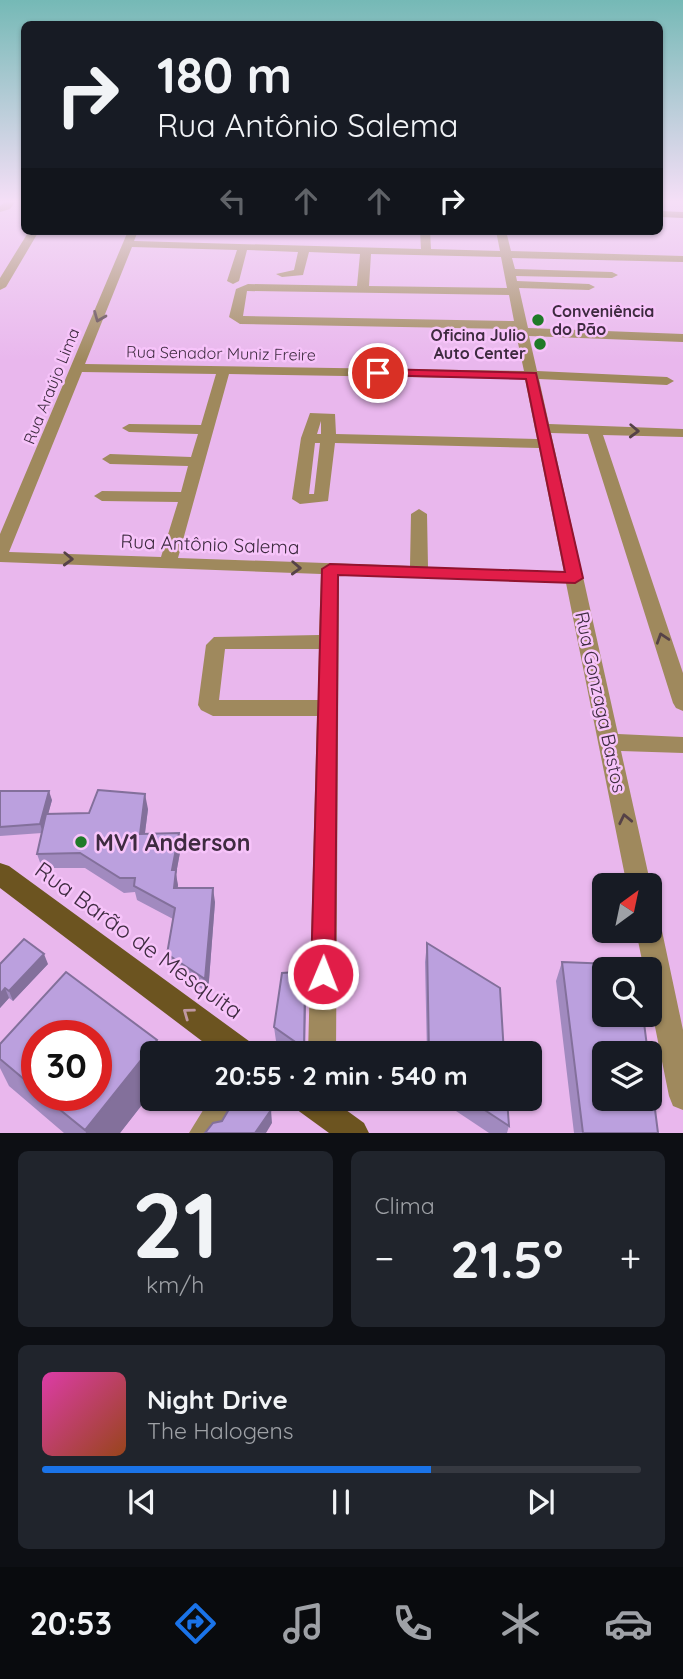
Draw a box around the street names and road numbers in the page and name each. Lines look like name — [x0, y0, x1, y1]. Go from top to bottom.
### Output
street label: Rua Araújo Lima — [19, 325, 83, 447]
street label: Rua Senador Muniz Freire — [126, 341, 316, 365]
street label: Rua Antônio Salema — [120, 529, 300, 559]
street label: Rua Gonzaga Bastos — [570, 609, 632, 795]
street label: Rua Barão de Mesquita — [29, 855, 249, 1025]

